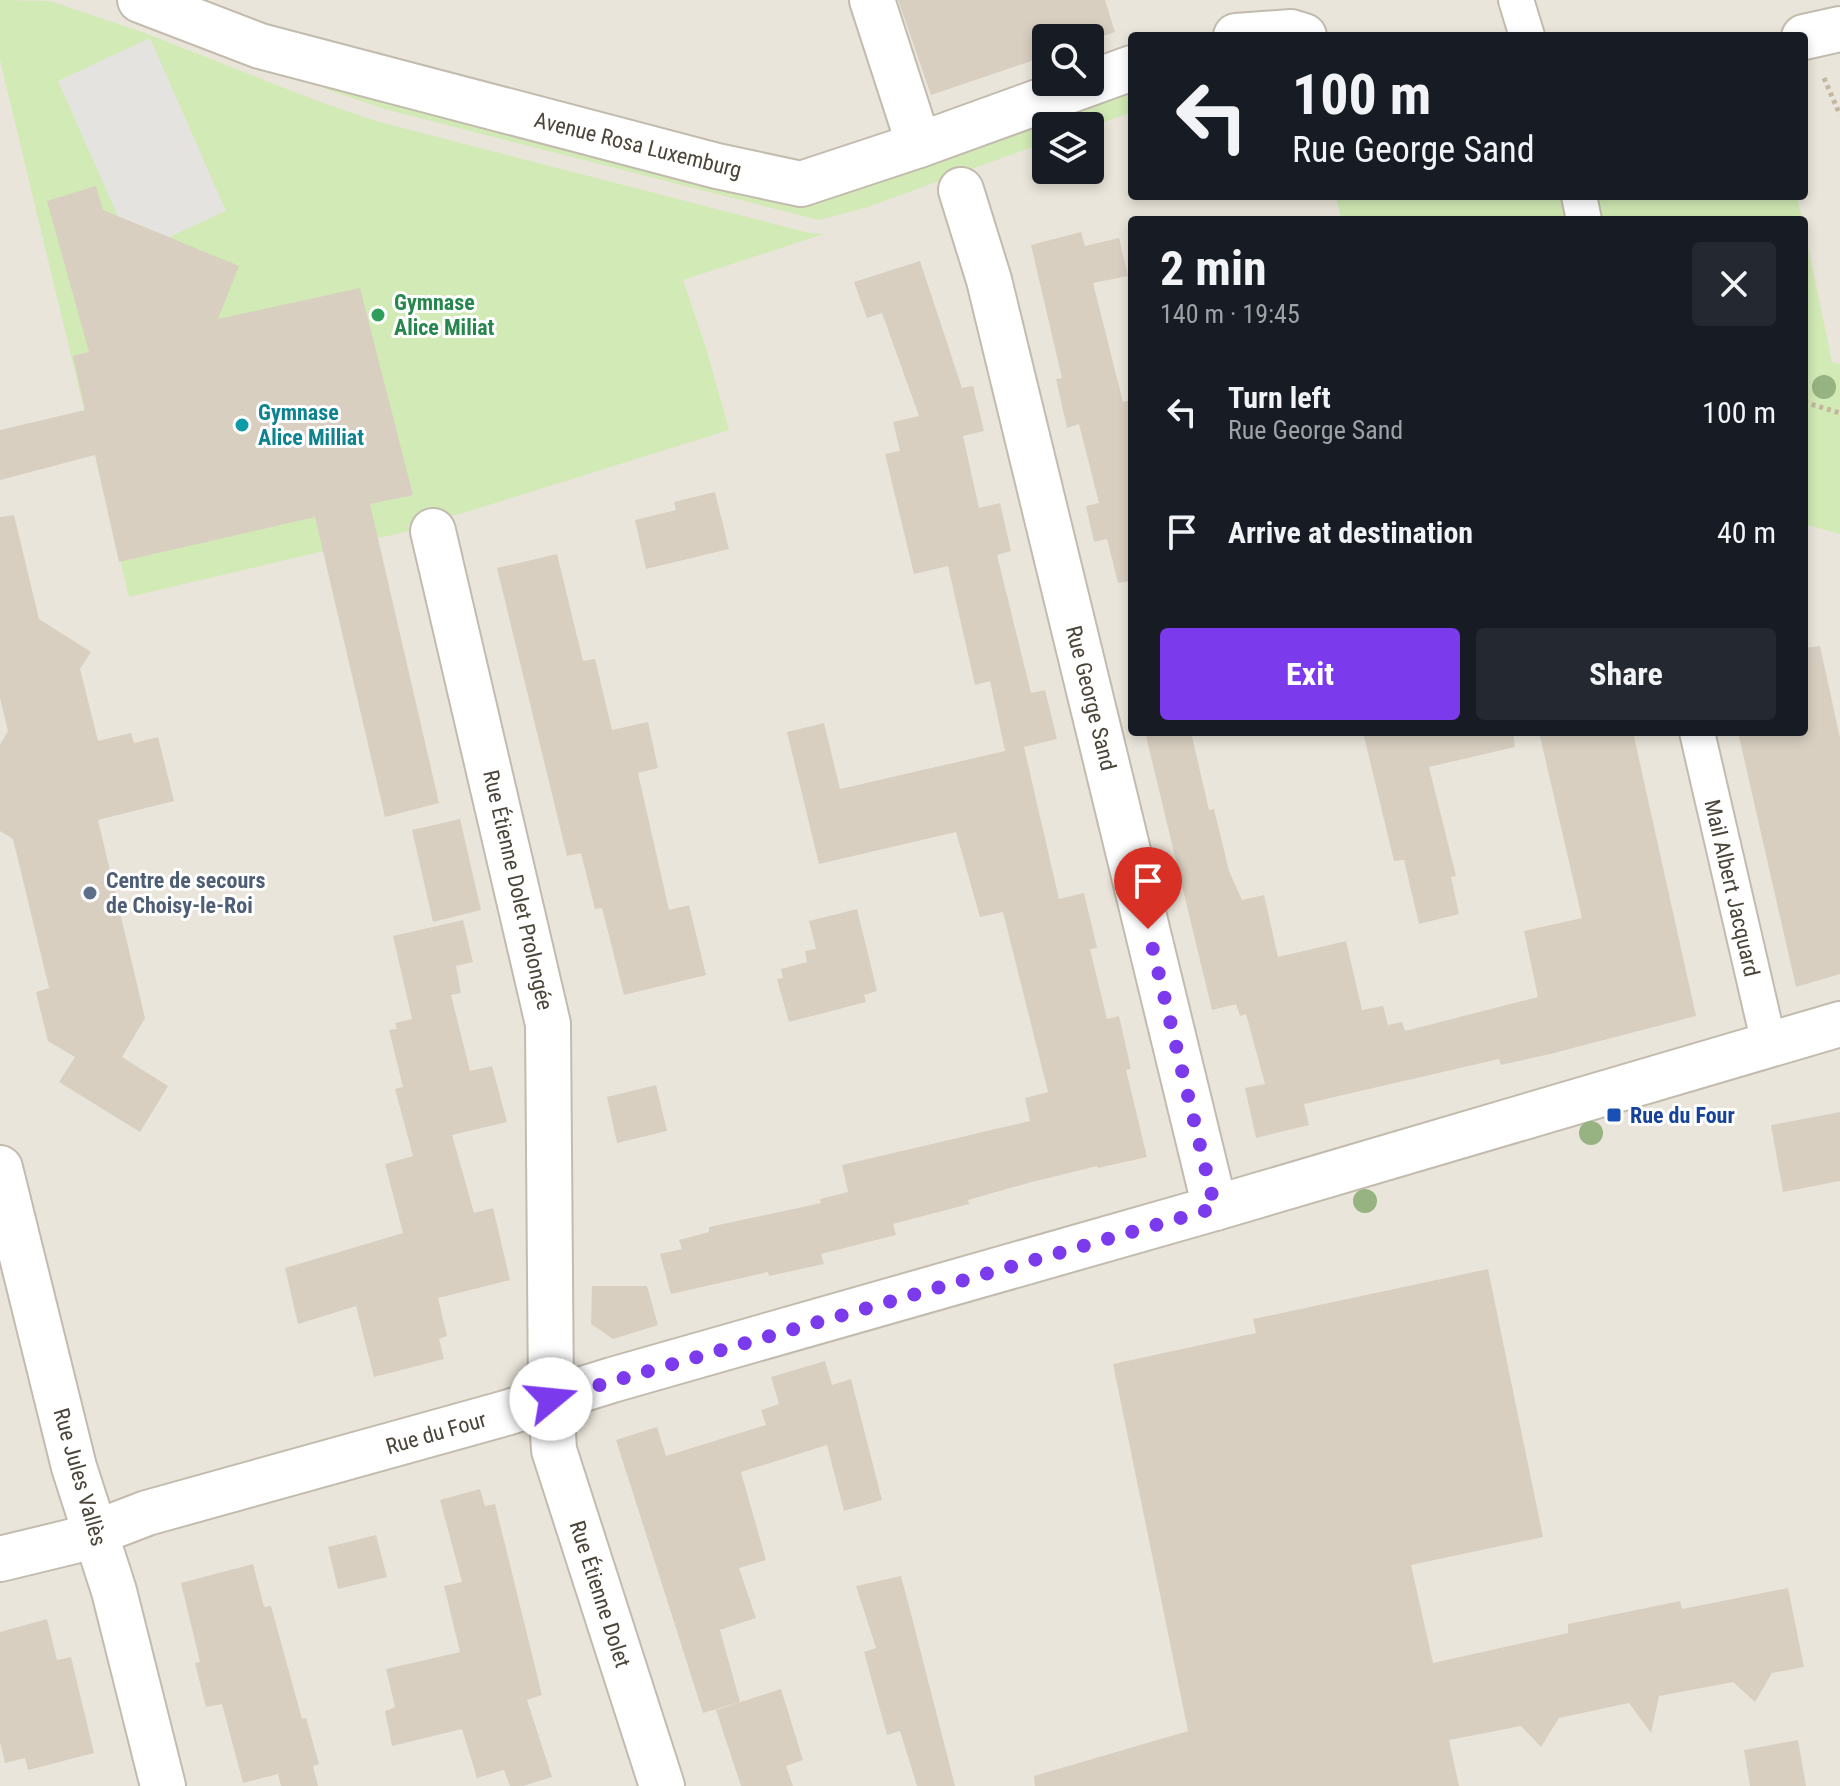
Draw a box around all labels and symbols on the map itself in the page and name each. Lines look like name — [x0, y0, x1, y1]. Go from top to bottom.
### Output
street label: Avenue Rosa Luxemburg — [532, 107, 744, 183]
place label: Gymnase Alice Miliat — [394, 290, 495, 340]
marker: Gymnase Alice Miliat — [369, 306, 387, 324]
place label: Gymnase Alice Milliat — [258, 400, 364, 450]
marker: Gymnase Alice Milliat — [233, 416, 251, 434]
street label: Rue George Sand — [1061, 623, 1121, 773]
street label: Rue Étienne Dolet Prolongée — [478, 768, 558, 1012]
street label: Mail Albert Jacquard — [1699, 797, 1765, 979]
pin — [1114, 847, 1182, 929]
place label: Centre de secours de Choisy-le-Roi — [106, 868, 266, 918]
marker: Centre de secours de Choisy-le-Roi — [81, 884, 99, 902]
place label: Rue du Four — [1630, 1103, 1735, 1128]
marker: Rue du Four — [1605, 1106, 1623, 1124]
position arrow — [509, 1357, 593, 1441]
street label: Rue Jules Vallès — [48, 1405, 112, 1549]
street label: Rue du Four — [383, 1407, 489, 1459]
street label: Rue Étienne Dolet — [565, 1518, 635, 1670]

